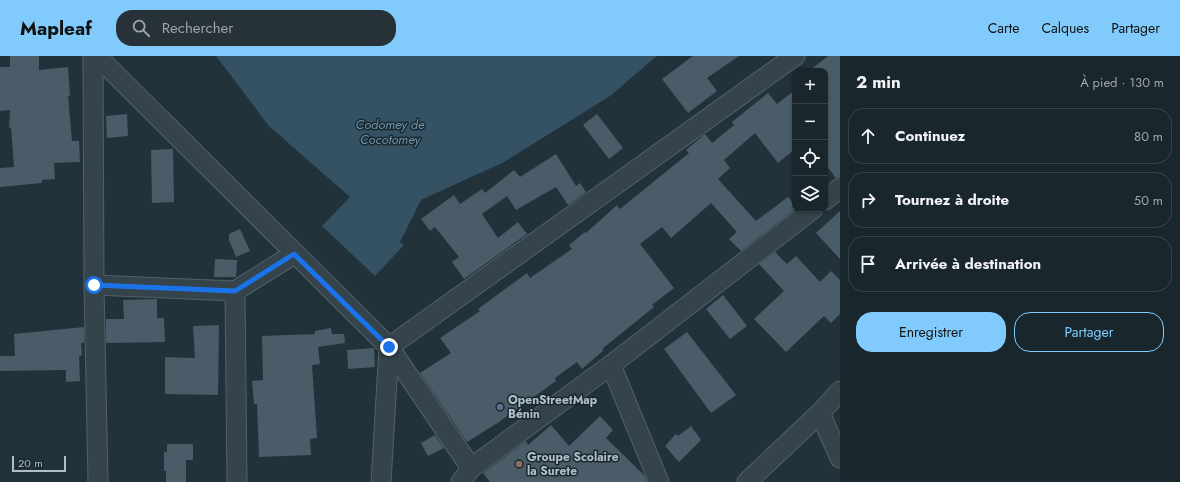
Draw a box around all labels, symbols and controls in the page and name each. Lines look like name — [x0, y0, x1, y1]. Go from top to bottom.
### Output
search box — [116, 10, 396, 46]
text: Mapleaf — [20, 15, 92, 42]
icon: search — [130, 17, 152, 39]
text: Rechercher — [162, 17, 233, 39]
text: Carte — [988, 18, 1019, 38]
text: Calques — [1041, 18, 1089, 38]
text: Partager — [1111, 18, 1160, 38]
map controls — [792, 68, 828, 212]
button: + — [792, 68, 828, 104]
text: 2 min — [856, 70, 901, 94]
text: À pied · 130 m — [1080, 73, 1164, 92]
button: − — [792, 104, 828, 140]
water label: Codomey de Cocotomey — [356, 115, 425, 149]
icon: ahead — [857, 125, 879, 147]
text: Continuez — [895, 125, 965, 147]
text: 80 m — [1134, 127, 1163, 146]
button: locate — [792, 140, 828, 176]
button: layers — [792, 176, 828, 212]
icon: right — [857, 189, 879, 211]
text: Tournez à droite — [895, 189, 1009, 211]
text: 50 m — [1134, 191, 1163, 210]
icon: arrive — [857, 253, 879, 275]
text: Arrivée à destination — [895, 253, 1041, 275]
route start — [85, 276, 103, 294]
button: Enregistrer — [856, 312, 1006, 352]
button: Partager — [1014, 312, 1164, 352]
route end — [380, 338, 398, 356]
place label: OpenStreetMap Bénin — [508, 391, 598, 423]
marker: OpenStreetMap Bénin — [495, 402, 505, 412]
place label: Groupe Scolaire la Surete — [527, 448, 619, 480]
scale bar — [12, 454, 66, 473]
text: 20 m — [18, 455, 43, 471]
marker: Groupe Scolaire la Surete — [514, 459, 524, 469]

